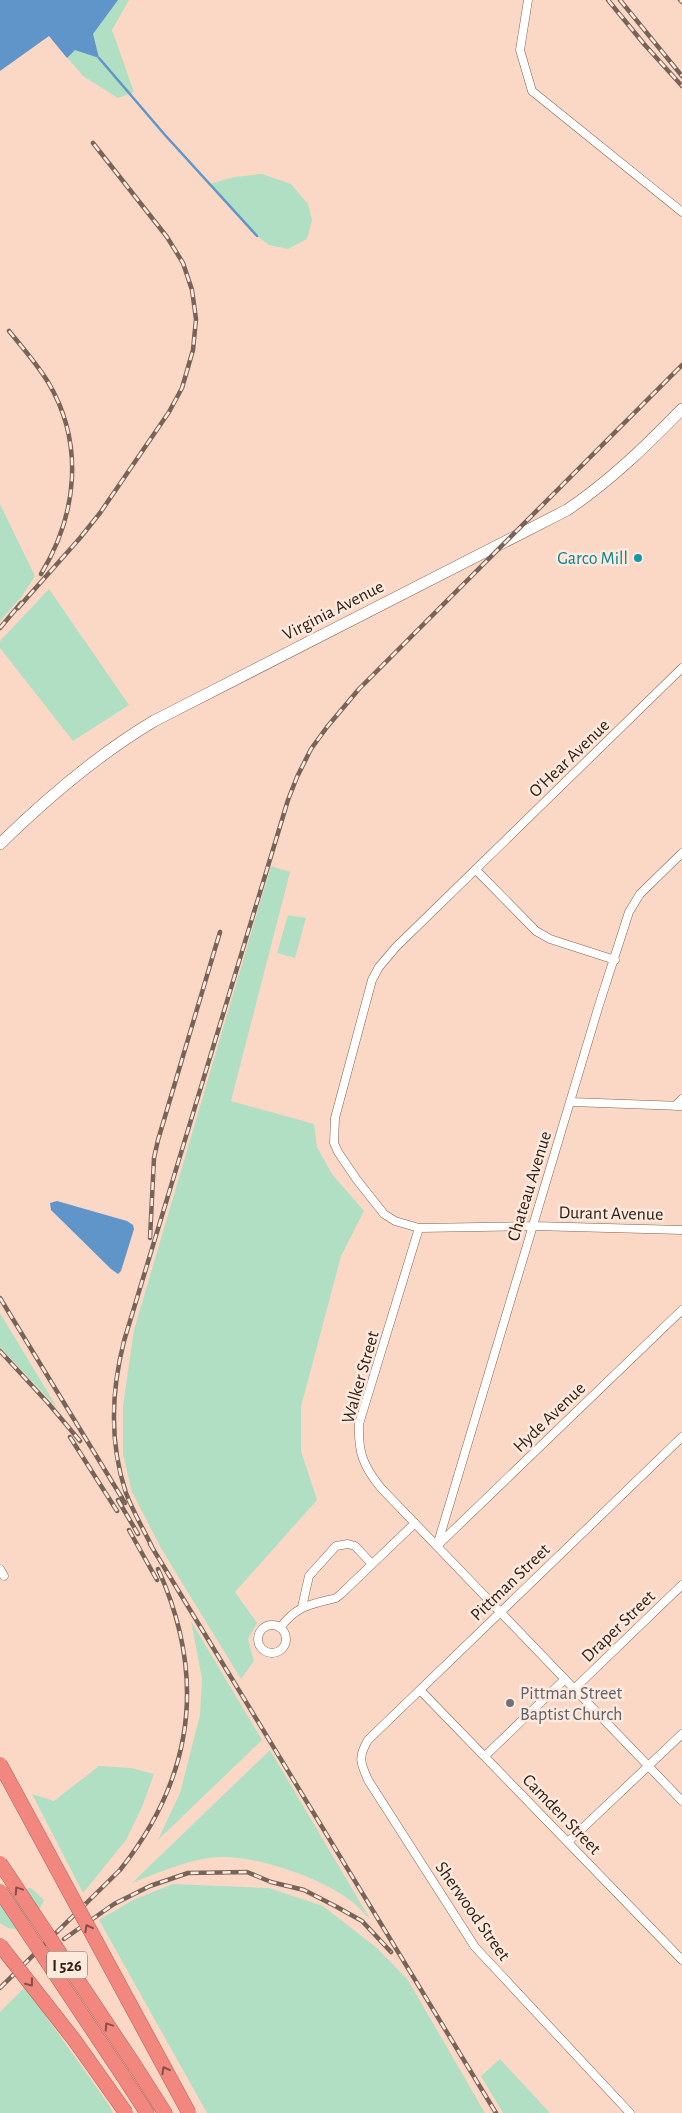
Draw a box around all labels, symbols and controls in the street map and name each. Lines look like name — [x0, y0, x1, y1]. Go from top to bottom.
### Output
place label: Garco Mill — [557, 550, 628, 568]
marker: Garco Mill — [632, 552, 644, 564]
street label: Virginia Avenue — [280, 578, 387, 644]
street label: O'Hear Avenue — [526, 716, 613, 801]
street label: Chateau Avenue — [505, 1129, 555, 1243]
street label: Durant Avenue — [558, 1204, 664, 1224]
street label: Walker Street — [339, 1329, 383, 1426]
street label: Hyde Avenue — [510, 1379, 589, 1456]
street label: Pittman Street — [468, 1541, 554, 1625]
street label: Draper Street — [579, 1587, 659, 1666]
place label: Pittman Street Baptist Church — [520, 1685, 623, 1724]
marker: Pittman Street Baptist Church — [504, 1697, 516, 1709]
street label: Camden Street — [519, 1771, 604, 1859]
street label: Sherwood Street — [431, 1859, 513, 1965]
one-way arrow — [15, 1887, 24, 1896]
one-way arrow — [84, 1924, 94, 1933]
road number: I 526 — [47, 1952, 87, 1978]
one-way arrow — [24, 1977, 33, 1987]
one-way arrow — [105, 2022, 114, 2031]
one-way arrow — [162, 2067, 172, 2076]

